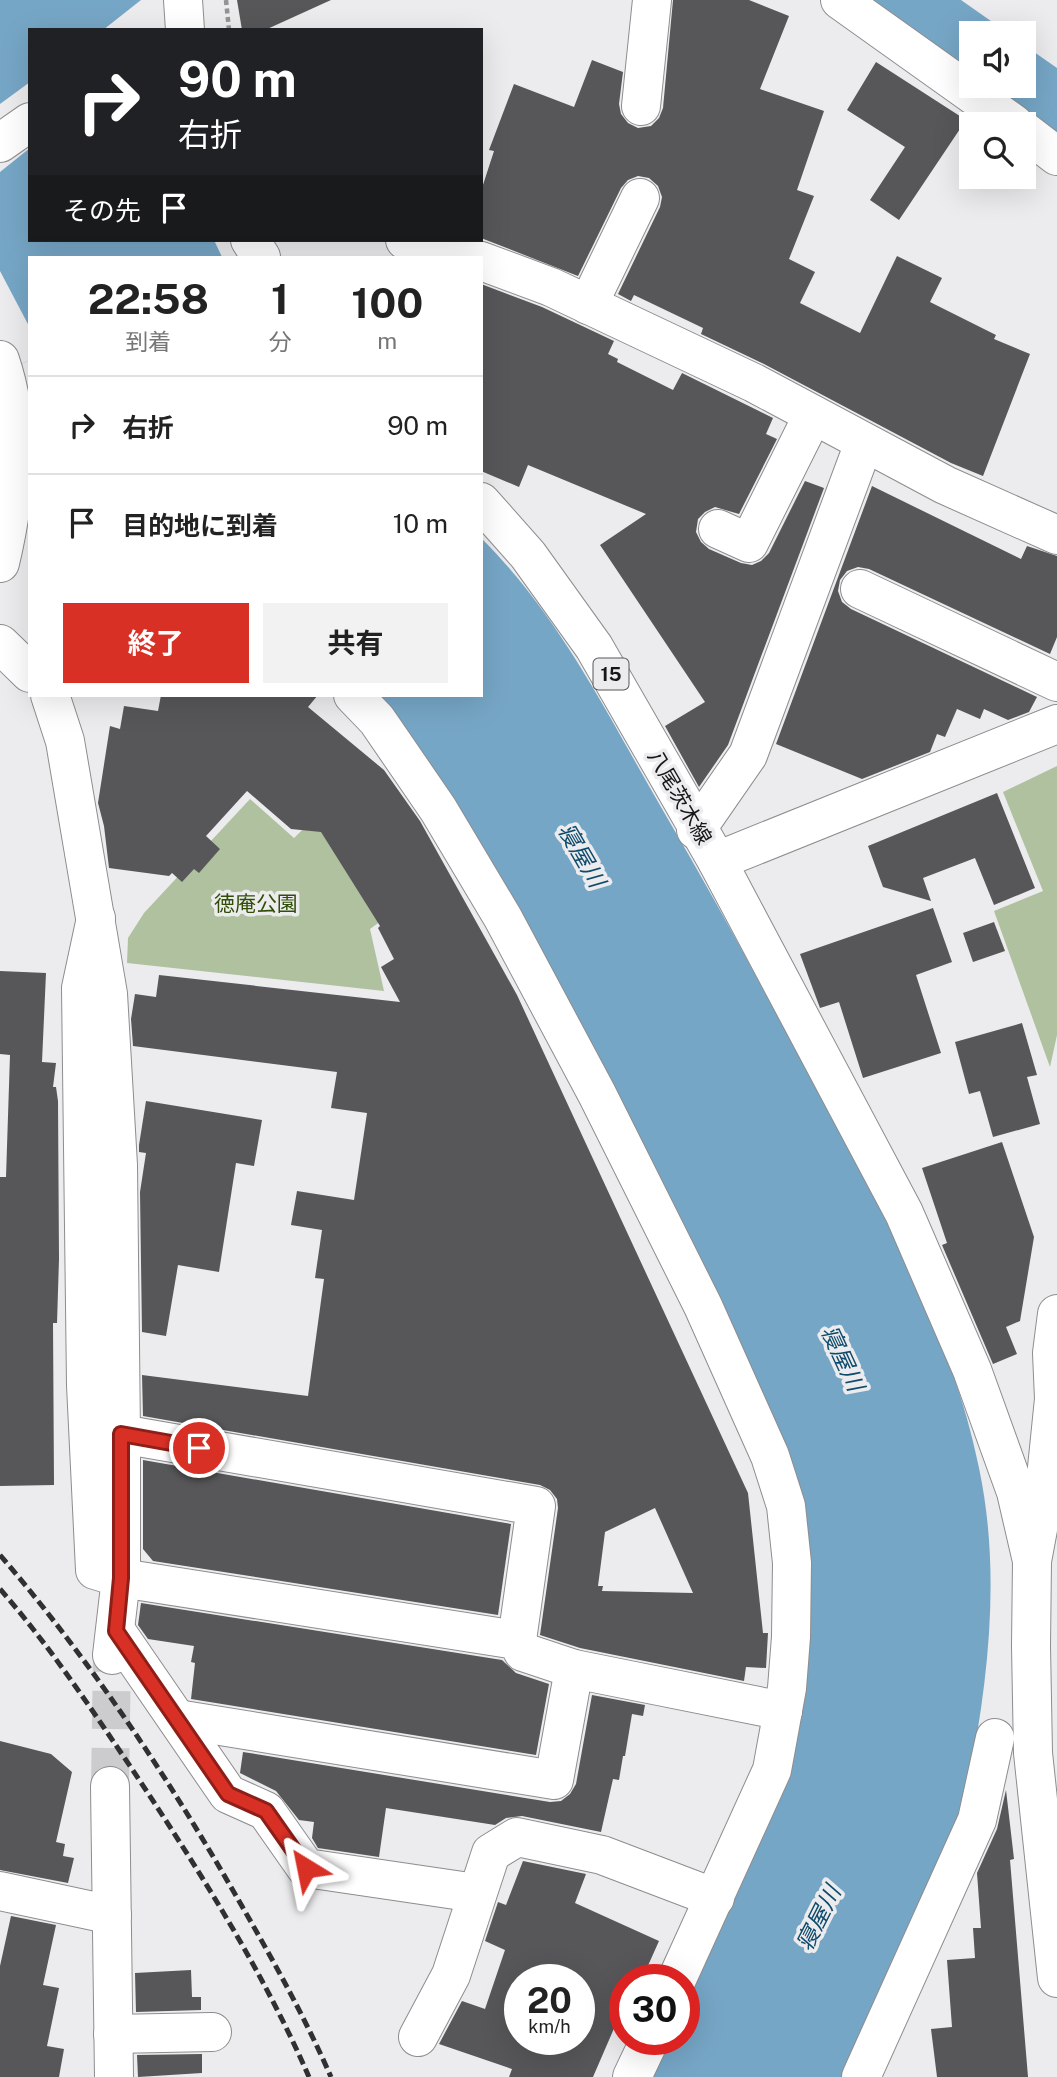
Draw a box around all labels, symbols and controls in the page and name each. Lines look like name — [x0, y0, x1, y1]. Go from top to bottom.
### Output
map controls — [959, 21, 1036, 189]
button: sound — [959, 21, 1036, 98]
text: 90 m — [178, 50, 297, 108]
icon: right — [63, 56, 154, 147]
button: search — [959, 112, 1036, 189]
text: 右折 — [178, 116, 242, 153]
icon: arrive — [155, 189, 193, 227]
text: その先 — [63, 195, 141, 226]
text: 22:58 — [88, 274, 209, 323]
text: 1 — [271, 274, 289, 323]
text: 100 — [351, 278, 423, 327]
text: m — [377, 327, 397, 354]
text: 到着 — [125, 328, 171, 355]
text: 分 — [269, 328, 292, 355]
icon: right — [63, 406, 101, 444]
text: 90 m — [387, 410, 448, 441]
text: 右折 — [122, 412, 174, 443]
icon: arrive — [63, 504, 101, 542]
text: 10 m — [393, 508, 448, 539]
text: 目的地に到着 — [122, 510, 278, 541]
button: 終了 — [63, 603, 249, 683]
button: 共有 — [263, 603, 448, 683]
road number: 15 — [594, 659, 628, 690]
street label: 八尾茨木線 — [643, 745, 717, 849]
water label: 寝屋川 — [553, 818, 612, 894]
park label: 徳庵公園 — [214, 891, 298, 916]
water label: 寝屋川 — [816, 1321, 871, 1398]
pin — [169, 1418, 229, 1478]
icon: arrive — [180, 1429, 218, 1467]
position arrow — [269, 1831, 343, 1905]
water label: 寝屋川 — [790, 1878, 847, 1955]
speed limit sign: 30 — [609, 1964, 700, 2055]
text: 20 — [527, 1980, 572, 2021]
text: km/h — [528, 2016, 571, 2037]

